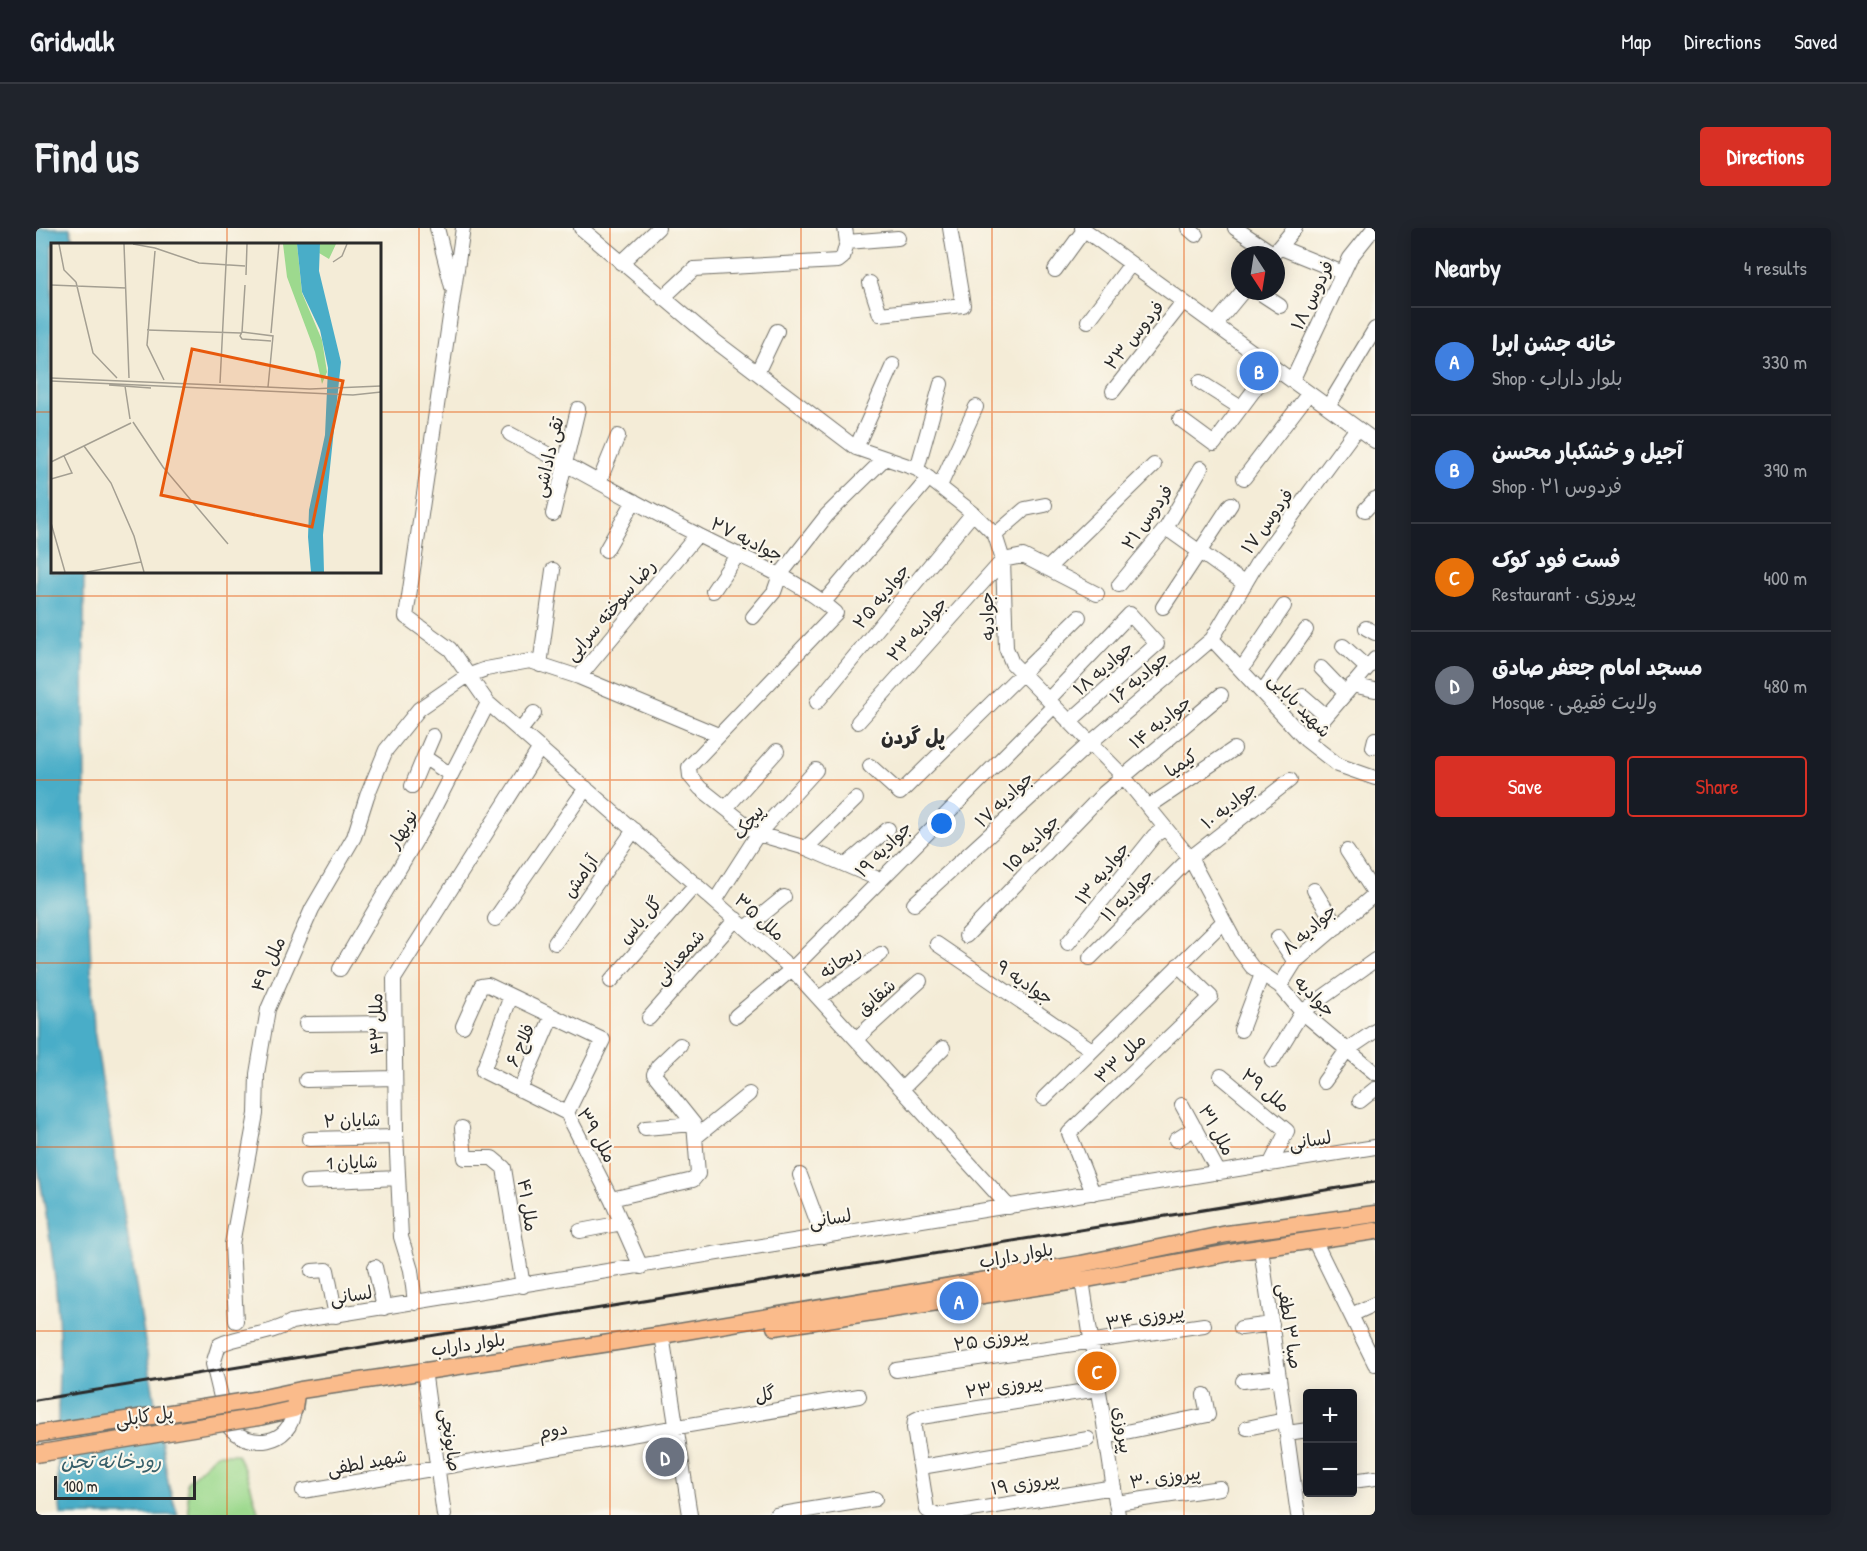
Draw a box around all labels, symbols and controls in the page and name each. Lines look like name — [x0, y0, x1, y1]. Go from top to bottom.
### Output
text: Gridwalk — [30, 22, 114, 60]
text: Map — [1621, 27, 1651, 56]
text: Directions — [1684, 27, 1761, 56]
text: Saved — [1794, 27, 1837, 56]
button: Directions — [1700, 127, 1831, 186]
text: Find us — [36, 128, 139, 185]
inset map — [51, 243, 381, 573]
north arrow — [1231, 246, 1285, 300]
text: Nearby — [1435, 250, 1501, 285]
text: 4 results — [1744, 254, 1807, 281]
street label: فردوس ۱۸ — [1284, 256, 1340, 334]
street label: فردوس ۲۳ — [1098, 295, 1170, 375]
text: خانه جشن ابرا — [1492, 328, 1616, 358]
pin: B — [1240, 348, 1278, 394]
text: A — [1450, 348, 1459, 375]
text: 330 m — [1762, 348, 1807, 375]
text: Shop · بلوار داراب — [1492, 364, 1623, 391]
street label: تقی داداشی — [527, 413, 570, 500]
text: آجیل و خشکبار محسن — [1492, 436, 1683, 466]
text: B — [1449, 456, 1460, 483]
text: 390 m — [1764, 456, 1807, 483]
text: Shop · فردوس ۲۱ — [1492, 472, 1622, 499]
street label: فردوس ۲۱ — [1115, 479, 1179, 555]
street label: فردوس ۱۷ — [1235, 483, 1299, 559]
street label: جوادیه ۲۷ — [706, 511, 788, 567]
text: فست فود کوک — [1492, 544, 1621, 574]
street label: رضا سوخته سرایی — [559, 554, 661, 666]
street label: جوادیه ۲۵ — [847, 558, 915, 634]
text: C — [1449, 564, 1460, 591]
text: 400 m — [1763, 564, 1807, 591]
text: Restaurant · پیروزی — [1492, 580, 1636, 607]
street label: جوادیه ۲۳ — [881, 591, 953, 667]
street label: جوادیه — [974, 591, 1000, 641]
street label: جوادیه ۱۸ — [1068, 635, 1138, 701]
street label: جوادیه ۱۶ — [1104, 645, 1174, 709]
text: مسجد امام جعفر صادق — [1492, 652, 1702, 682]
street label: شهید بابایی — [1263, 667, 1337, 743]
text: D — [1450, 672, 1459, 699]
text: 480 m — [1764, 672, 1807, 699]
text: Mosque · ولایت فقیهی — [1492, 688, 1657, 715]
street label: جوادیه ۱۴ — [1124, 689, 1196, 755]
district label: پل گردن — [881, 723, 945, 750]
street label: کیمیا — [1160, 743, 1203, 783]
button: Save — [1435, 756, 1615, 817]
button: Share — [1627, 756, 1807, 817]
street label: جوادیه ۱۷ — [969, 765, 1039, 833]
street label: جوادیه ۱۰ — [1196, 775, 1262, 835]
street label: پیچک — [726, 799, 770, 845]
street label: نوبهار — [380, 805, 423, 854]
street label: جوادیه ۱۵ — [997, 808, 1065, 878]
your location — [927, 809, 956, 838]
street label: جوادیه ۱۹ — [849, 815, 917, 883]
street label: جوادیه ۱۳ — [1069, 836, 1135, 910]
street label: آرامش — [556, 848, 605, 902]
street label: جوادیه ۱۱ — [1095, 863, 1159, 927]
street label: ملل ۳۵ — [729, 887, 791, 947]
street label: گل یاس — [612, 891, 668, 949]
street label: جوادیه ۸ — [1276, 898, 1342, 960]
street label: شمعدانی — [648, 924, 710, 990]
street label: ملل ۴۹ — [245, 932, 291, 996]
street label: ریحانه — [814, 938, 866, 984]
street label: جوادیه ۹ — [991, 954, 1059, 1010]
street label: جوادیه — [1289, 970, 1341, 1022]
street label: شقایق — [851, 973, 901, 1021]
street label: ملل ۴۳ — [363, 993, 389, 1055]
street label: فلاح ۶ — [499, 1019, 541, 1071]
street label: ملل ۳۳ — [1089, 1027, 1151, 1089]
street label: ملل ۲۹ — [1236, 1062, 1296, 1118]
street label: ملل ۳۱ — [1193, 1100, 1241, 1160]
street label: ملل ۳۹ — [571, 1103, 623, 1167]
street label: شایان ۲ — [323, 1107, 381, 1133]
street label: لسانی — [1287, 1124, 1333, 1156]
street label: شایان 1 — [326, 1149, 378, 1175]
street label: ملل ۴۱ — [511, 1177, 545, 1233]
street label: لسانی — [807, 1202, 853, 1234]
street label: بلوار داراب — [977, 1236, 1055, 1274]
pin: A — [940, 1278, 978, 1324]
street label: لسانی — [328, 1279, 374, 1311]
street label: صبا ۳ لطفی — [1272, 1282, 1308, 1370]
street label: پیروزی ۳۴ — [1104, 1298, 1186, 1336]
street label: پیروزی ۲۵ — [952, 1321, 1030, 1357]
street label: بلوار داراب — [429, 1326, 507, 1362]
pin: C — [1078, 1348, 1116, 1394]
street label: پیروزی ۲۳ — [964, 1368, 1044, 1404]
street label: گل — [753, 1380, 778, 1408]
map controls — [1303, 1389, 1357, 1497]
button: + — [1303, 1389, 1357, 1443]
street label: پل کابلی — [113, 1399, 175, 1433]
street label: پیروزی — [1107, 1405, 1139, 1455]
street label: صابونچی — [434, 1407, 468, 1473]
street label: دوم — [536, 1415, 570, 1447]
pin: D — [646, 1434, 684, 1480]
street label: شهید لطفی — [325, 1443, 409, 1481]
button: − — [1303, 1443, 1357, 1497]
water label: رودخانه تجن — [61, 1447, 162, 1474]
street label: پیروزی ۳۰ — [1128, 1460, 1202, 1494]
street label: پیروزی ۱۹ — [989, 1465, 1061, 1501]
scale bar — [54, 1473, 196, 1500]
text: 100 m — [63, 1475, 98, 1497]

